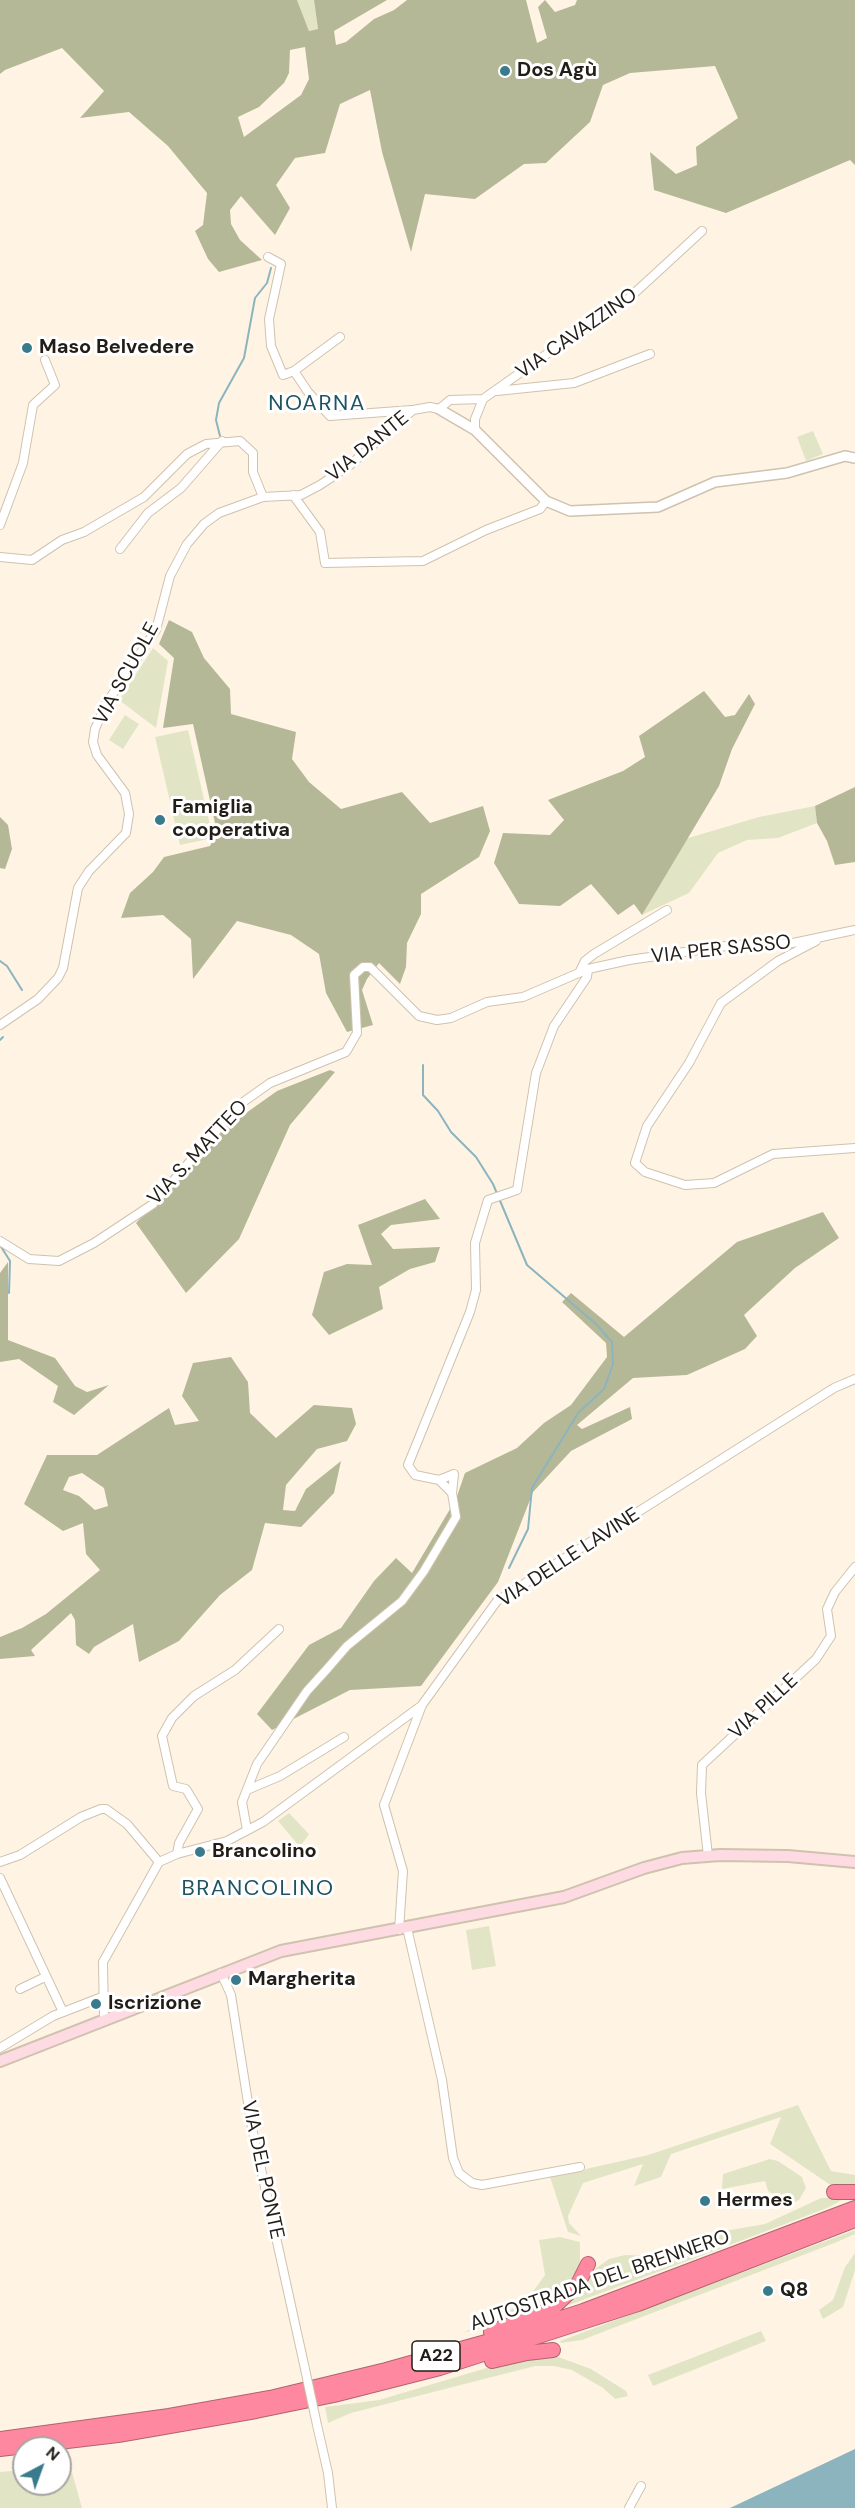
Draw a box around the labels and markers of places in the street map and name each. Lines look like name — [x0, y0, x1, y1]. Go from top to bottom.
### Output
place label: Dos Agù — [517, 59, 597, 83]
marker: Dos Agù — [498, 64, 512, 78]
place label: Maso Belvedere — [39, 336, 194, 360]
marker: Maso Belvedere — [20, 341, 34, 355]
place label: Famiglia cooperativa — [172, 796, 290, 843]
marker: Famiglia cooperativa — [153, 813, 167, 827]
place label: Brancolino — [212, 1840, 317, 1864]
marker: Brancolino — [193, 1845, 207, 1859]
place label: Margherita — [248, 1968, 356, 1992]
marker: Margherita — [229, 1973, 243, 1987]
place label: Iscrizione — [108, 1992, 202, 2016]
marker: Iscrizione — [89, 1997, 103, 2011]
place label: Hermes — [717, 2189, 793, 2213]
marker: Hermes — [698, 2194, 712, 2208]
place label: Q8 — [780, 2279, 808, 2303]
marker: Q8 — [761, 2284, 775, 2298]

